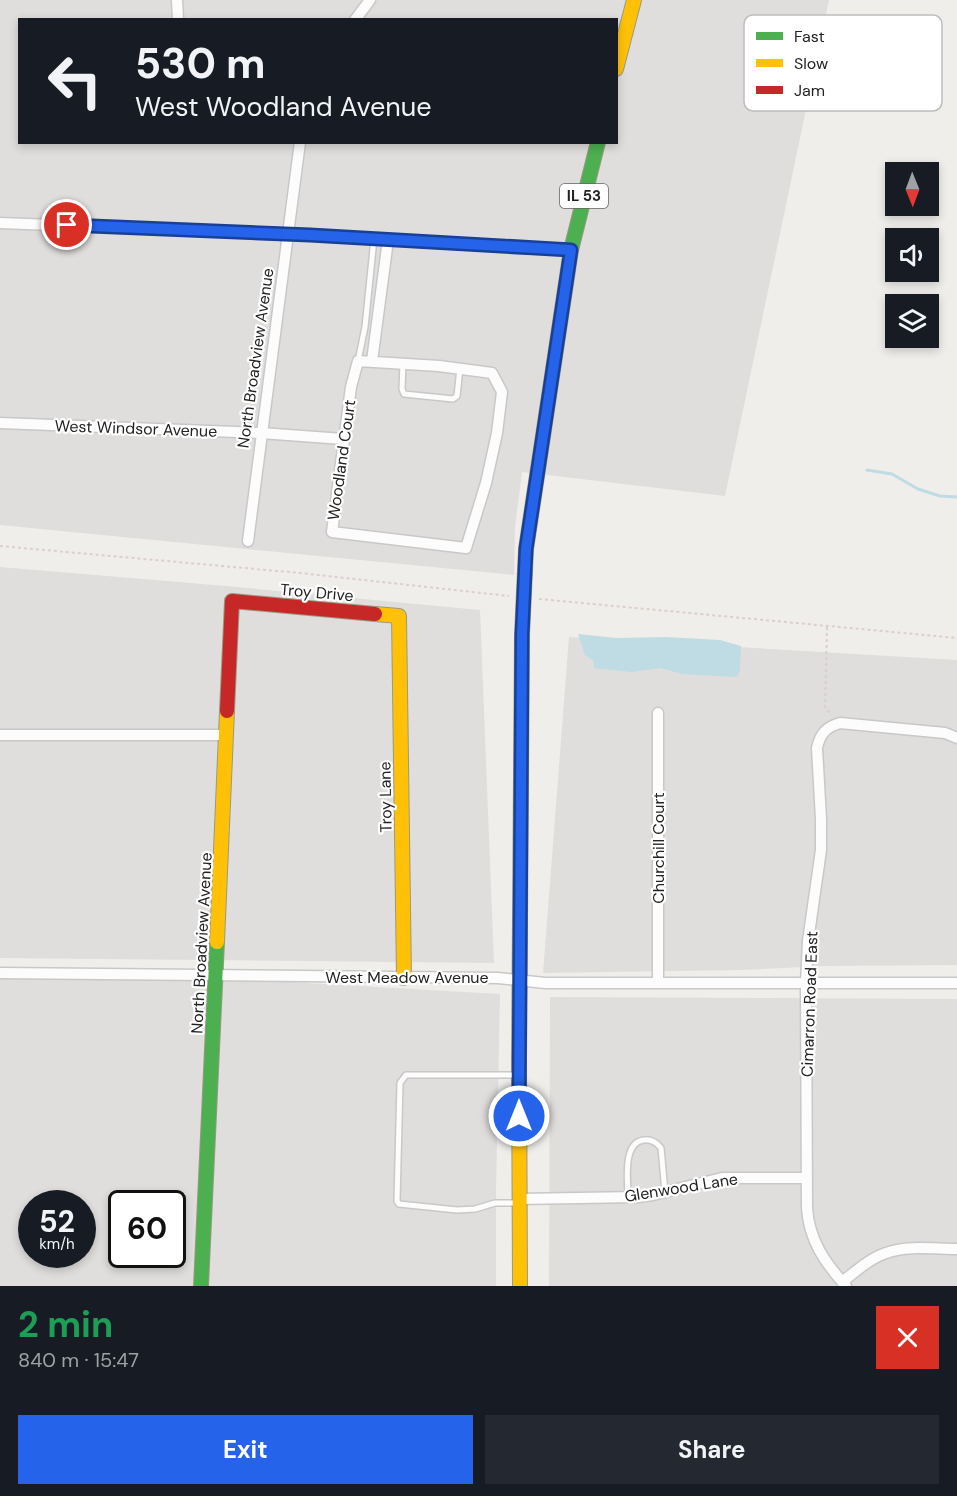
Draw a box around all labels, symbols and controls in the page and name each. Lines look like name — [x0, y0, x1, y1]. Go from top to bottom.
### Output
legend — [744, 15, 942, 111]
text: Fast — [794, 26, 825, 47]
text: 530 m — [135, 36, 265, 91]
icon: left — [36, 42, 114, 120]
text: Slow — [794, 53, 828, 74]
text: Jam — [794, 80, 825, 101]
text: West Woodland Avenue — [135, 89, 432, 124]
north arrow — [885, 162, 939, 216]
map controls — [885, 162, 939, 348]
road number: IL 53 — [560, 184, 608, 208]
pin — [41, 199, 92, 250]
icon: arrive — [50, 208, 83, 241]
button: sound — [885, 228, 939, 282]
street label: North Broadview Avenue — [232, 267, 279, 449]
button: layers — [885, 294, 939, 348]
street label: Woodland Court — [323, 398, 360, 522]
street label: West Windsor Avenue — [54, 415, 218, 442]
street label: Troy Drive — [279, 579, 355, 606]
street label: Troy Lane — [374, 761, 397, 833]
street label: Churchill Court — [648, 792, 669, 904]
street label: North Broadview Avenue — [186, 852, 217, 1034]
street label: Cimarron Road East — [796, 931, 823, 1077]
street label: West Meadow Avenue — [325, 967, 489, 988]
position arrow — [487, 1084, 551, 1148]
street label: Glenwood Lane — [623, 1168, 739, 1207]
speed limit sign: 60 — [108, 1190, 186, 1268]
text: 52 — [39, 1202, 75, 1241]
text: km/h — [39, 1234, 75, 1254]
text: 2 min — [18, 1301, 113, 1348]
button: close — [876, 1306, 939, 1369]
text: 840 m · 15:47 — [18, 1347, 139, 1373]
button: Exit — [18, 1415, 473, 1484]
button: Share — [485, 1415, 939, 1484]

